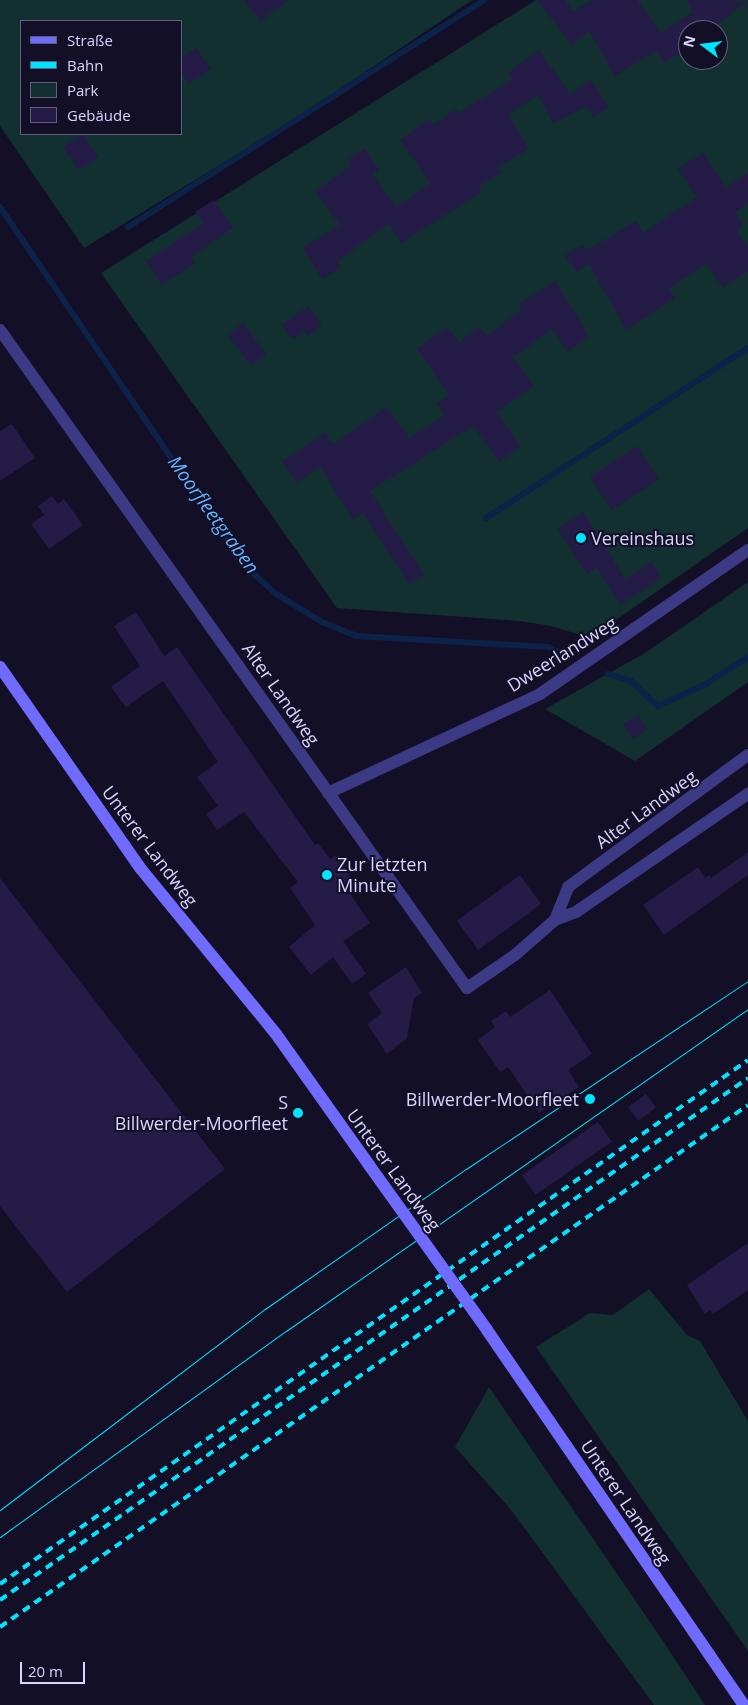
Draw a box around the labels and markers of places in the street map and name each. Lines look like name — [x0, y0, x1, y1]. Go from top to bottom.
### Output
place label: Vereinshaus — [591, 527, 694, 549]
marker: Vereinshaus — [575, 532, 587, 544]
place label: Zur letzten Minute — [337, 854, 427, 896]
marker: Zur letzten Minute — [321, 869, 333, 881]
place label: Billwerder-Moorfleet — [406, 1088, 579, 1110]
place label: S Billwerder-Moorfleet — [115, 1092, 288, 1134]
marker: Billwerder-Moorfleet — [583, 1092, 597, 1106]
marker: S Billwerder-Moorfleet — [292, 1107, 304, 1119]

